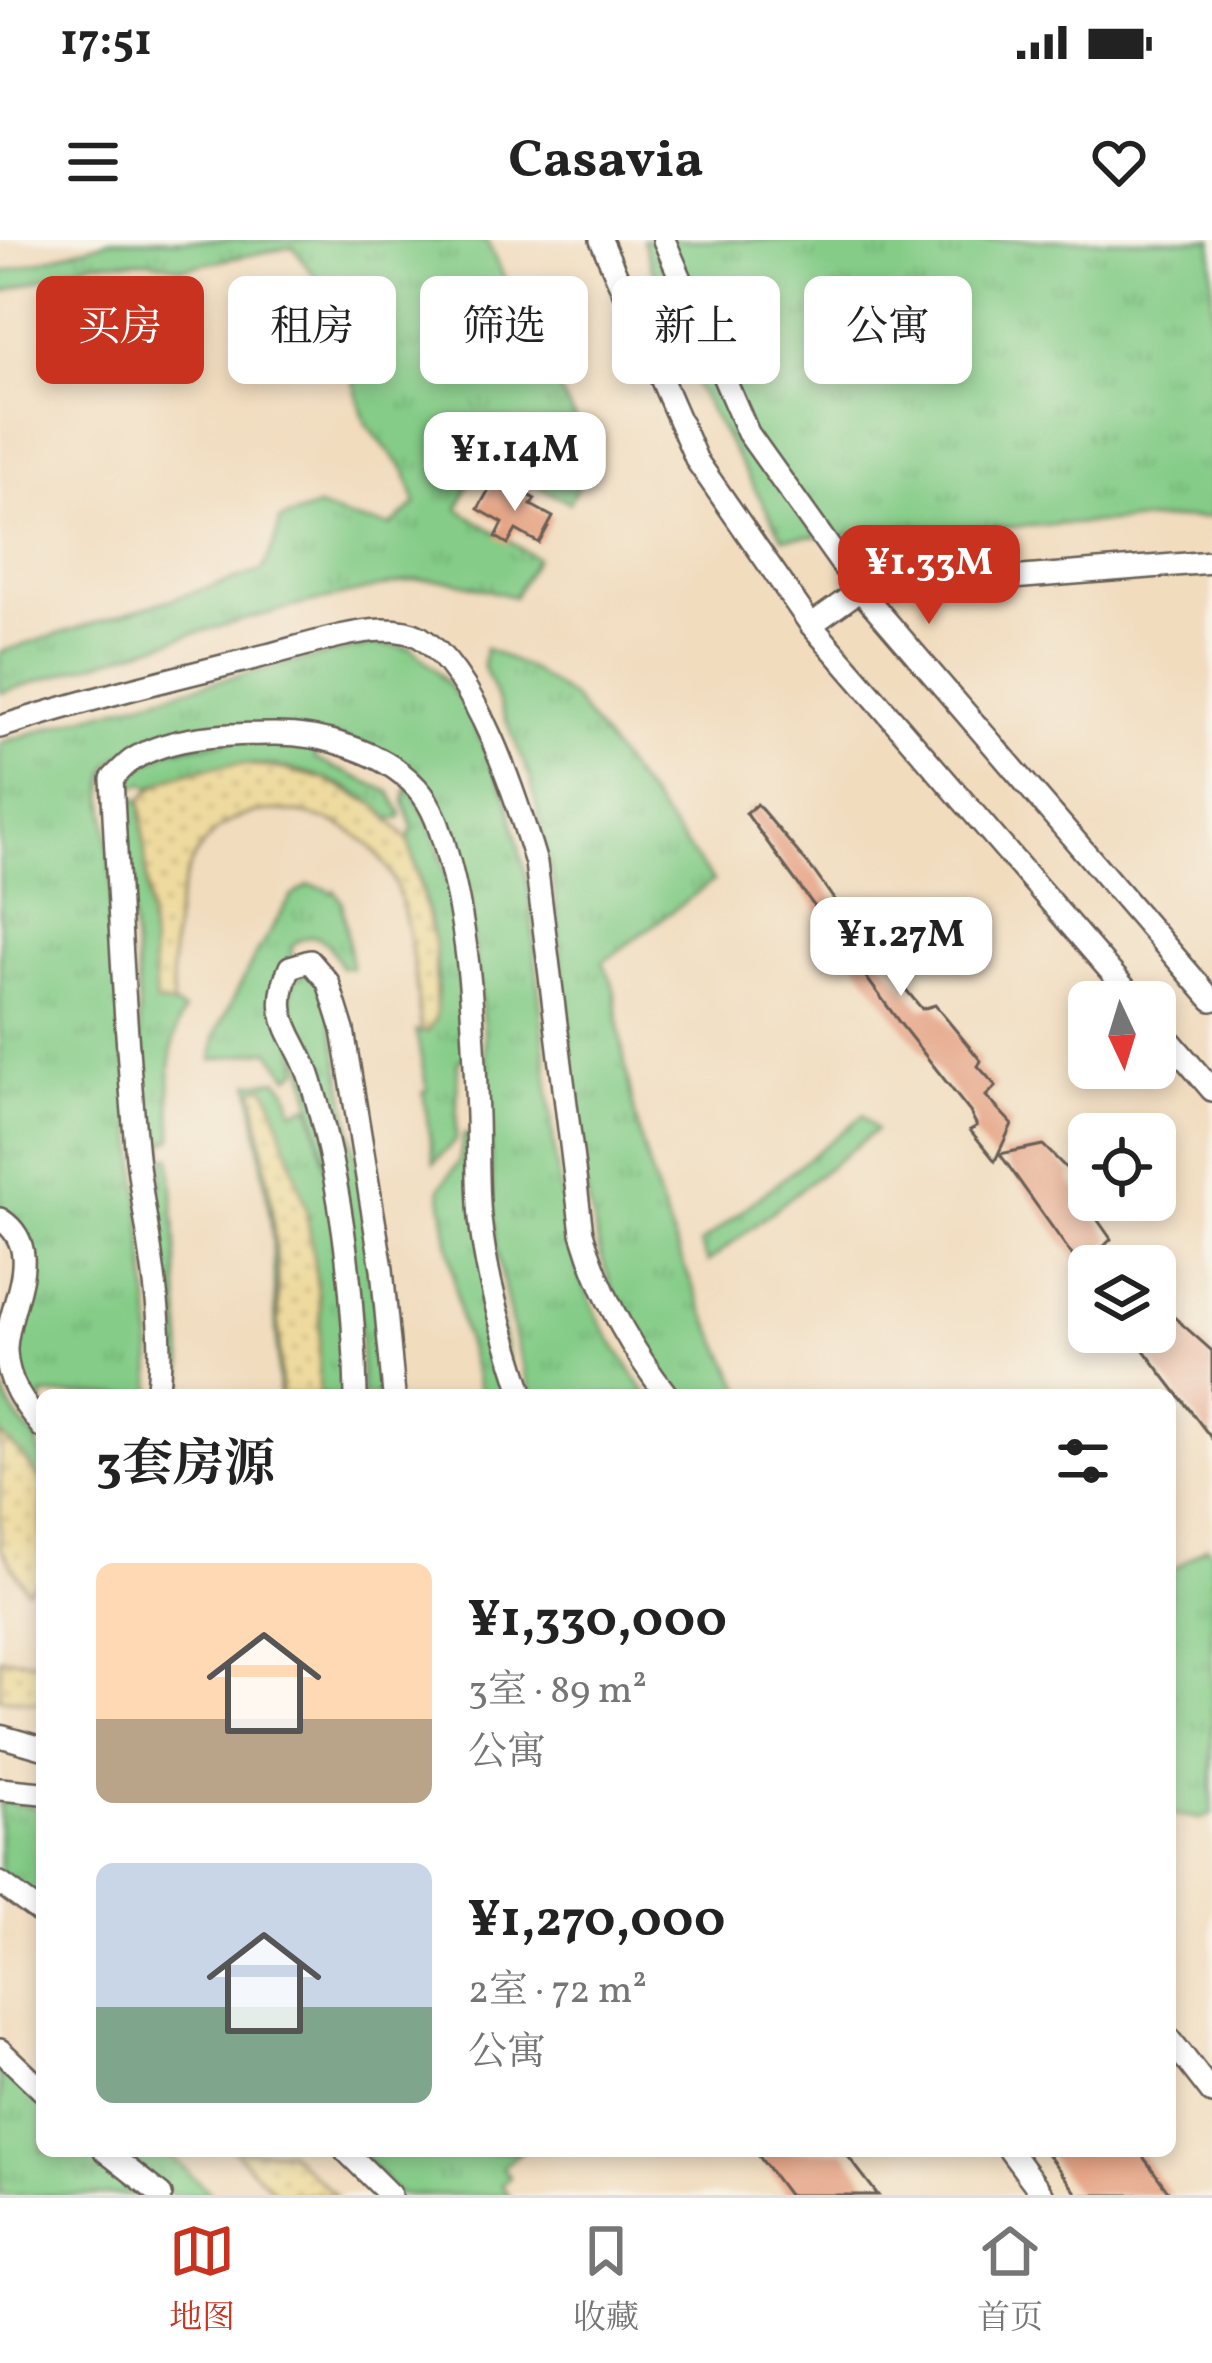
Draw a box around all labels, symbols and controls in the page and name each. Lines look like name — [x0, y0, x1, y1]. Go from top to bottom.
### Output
text: 17:51 — [60, 11, 152, 74]
text: Casavia — [508, 125, 704, 200]
icon: menu — [60, 129, 126, 195]
icon: heart — [1086, 129, 1152, 195]
chip: 买房 — [36, 276, 204, 384]
chip: 租房 — [228, 276, 396, 384]
chip: 筛选 — [420, 276, 588, 384]
chip: 新上 — [612, 276, 780, 384]
chip: 公寓 — [804, 276, 972, 384]
pin: ¥1.14M — [417, 412, 613, 514]
text: ¥1.14M — [451, 424, 579, 478]
pin: ¥1.33M — [831, 525, 1027, 627]
text: ¥1.33M — [865, 537, 993, 591]
pin: ¥1.27M — [803, 897, 999, 999]
text: ¥1.27M — [837, 909, 965, 963]
north arrow — [1068, 981, 1176, 1089]
map controls — [1068, 981, 1176, 1353]
button: locate — [1068, 1113, 1176, 1221]
button: layers — [1068, 1245, 1176, 1353]
icon: filters — [1050, 1428, 1116, 1494]
text: 3套房源 — [96, 1431, 275, 1502]
text: ¥1,330,000 — [468, 1586, 727, 1657]
icon: home — [192, 1611, 336, 1755]
text: 3室 · 89 m² — [468, 1665, 647, 1719]
text: 公寓 — [468, 1727, 546, 1781]
text: ¥1,270,000 — [468, 1886, 725, 1957]
icon: home — [192, 1911, 336, 2055]
text: 2室 · 72 m² — [468, 1965, 647, 2019]
text: 公寓 — [468, 2027, 546, 2081]
tab: 地图 — [169, 2218, 235, 2343]
tab: 收藏 — [573, 2218, 639, 2343]
tab: 首页 — [977, 2218, 1043, 2343]

